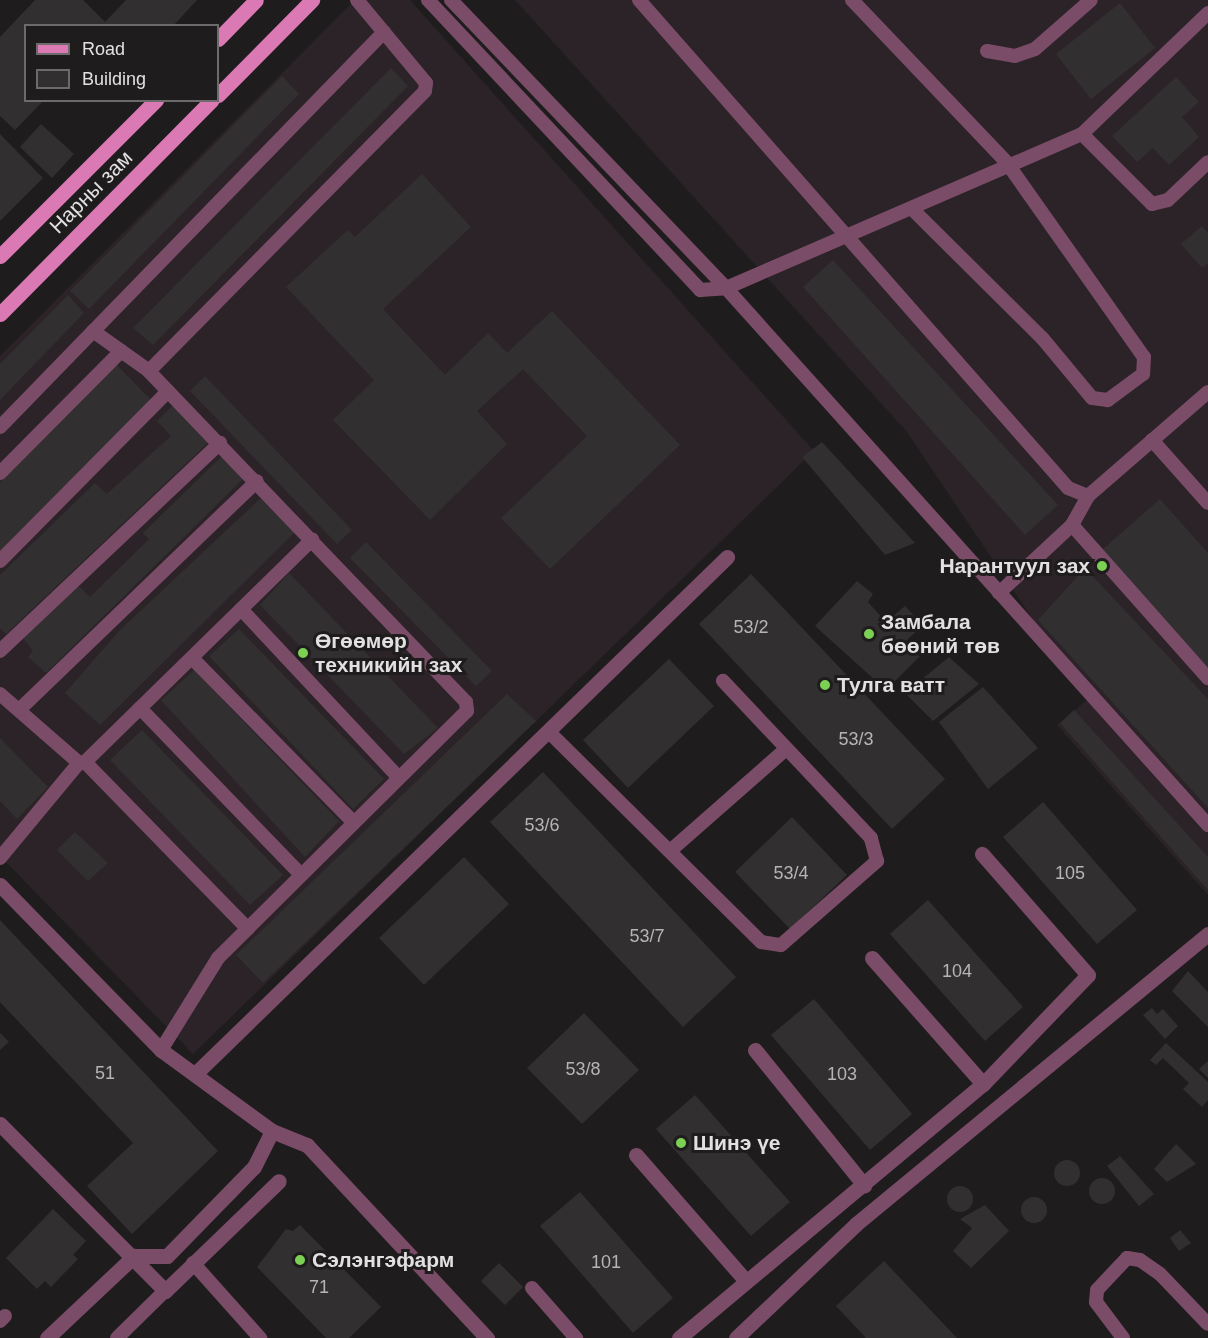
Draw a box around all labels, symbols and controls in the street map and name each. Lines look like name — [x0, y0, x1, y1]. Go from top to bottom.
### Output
legend — [24, 24, 219, 102]
text: Road — [82, 39, 125, 59]
text: Building — [82, 69, 146, 89]
street label: Нарны зам — [44, 145, 138, 239]
place label: Нарантуул зах — [939, 553, 1090, 579]
marker: Нарантуул зах — [1095, 559, 1109, 573]
place label: Замбала бөөний төв — [881, 609, 1000, 659]
house number: 53/2 — [733, 616, 769, 638]
marker: Замбала бөөний төв — [862, 627, 876, 641]
place label: Өгөөмөр техникийн зах — [315, 628, 462, 678]
marker: Өгөөмөр техникийн зах — [296, 646, 310, 660]
place label: Тулга ватт — [837, 672, 945, 698]
marker: Тулга ватт — [818, 678, 832, 692]
house number: 53/3 — [838, 728, 874, 750]
house number: 53/6 — [524, 814, 560, 836]
house number: 53/4 — [773, 862, 809, 884]
house number: 105 — [1055, 862, 1085, 884]
house number: 53/7 — [629, 925, 665, 947]
house number: 104 — [942, 960, 972, 982]
house number: 53/8 — [565, 1058, 601, 1080]
house number: 51 — [95, 1062, 115, 1084]
house number: 103 — [827, 1063, 857, 1085]
place label: Шинэ үе — [693, 1130, 780, 1156]
marker: Шинэ үе — [674, 1136, 688, 1150]
place label: Сэлэнгэфарм — [312, 1247, 454, 1273]
house number: 101 — [591, 1251, 621, 1273]
marker: Сэлэнгэфарм — [293, 1253, 307, 1267]
house number: 71 — [309, 1276, 329, 1298]

